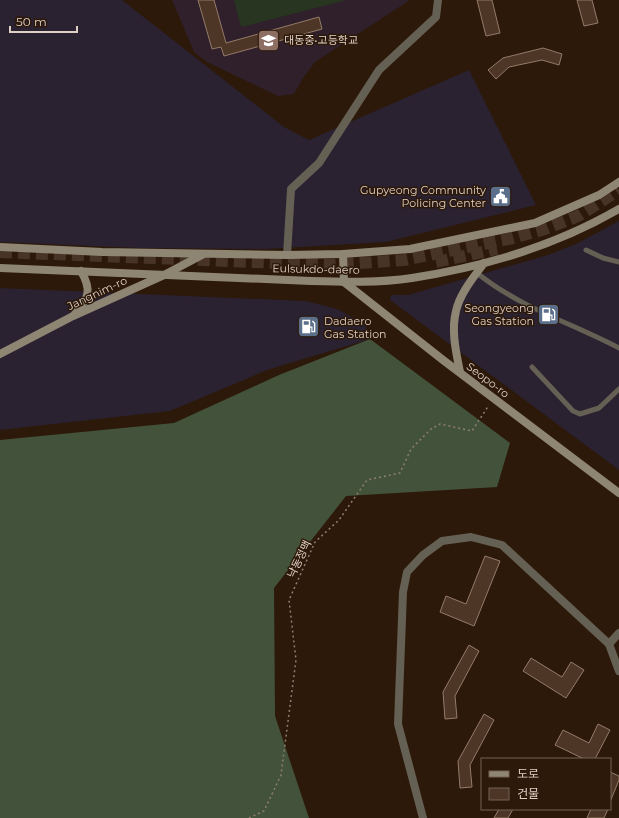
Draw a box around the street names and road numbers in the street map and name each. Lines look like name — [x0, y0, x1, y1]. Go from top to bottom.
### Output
street label: Eulsukdo-daero — [272, 261, 360, 277]
street label: Jangnim-ro — [64, 273, 129, 313]
street label: Seopo-ro — [464, 359, 512, 401]
street label: 낙동정맥 — [284, 538, 314, 580]

